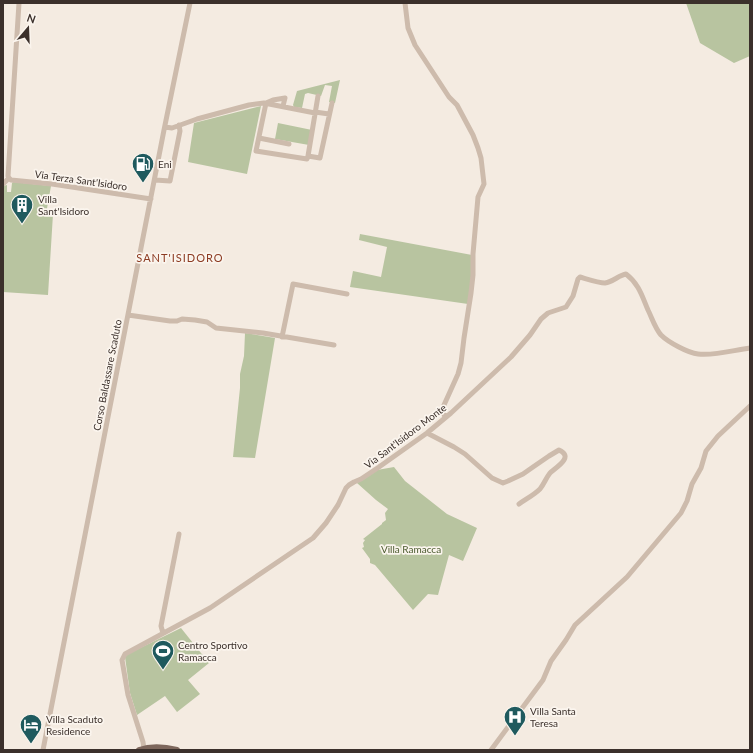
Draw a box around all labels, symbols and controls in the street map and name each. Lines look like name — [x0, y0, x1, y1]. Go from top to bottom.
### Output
north arrow — [8, 8, 48, 48]
text: N — [25, 11, 38, 26]
fuel station icon: Eni — [130, 151, 156, 184]
place label: Eni — [158, 158, 172, 170]
street label: Via Terza Sant'Isidoro — [34, 168, 128, 192]
building icon: Villa Sant'Isidoro — [9, 192, 35, 225]
place label: Villa Sant'Isidoro — [38, 193, 90, 217]
district label: SANT'ISIDORO — [136, 251, 224, 264]
street label: Corso Baldassare Scaduto — [90, 318, 124, 432]
street label: Via Sant'Isidoro Monte — [362, 401, 448, 471]
park label: Villa Ramacca — [381, 543, 441, 555]
sports icon: Centro Sportivo Ramacca — [150, 638, 176, 671]
place label: Centro Sportivo Ramacca — [178, 639, 248, 663]
hospital icon: Villa Santa Teresa — [502, 704, 528, 737]
place label: Villa Santa Teresa — [530, 705, 576, 729]
hotel icon: Villa Scaduto Residence — [18, 712, 44, 745]
place label: Villa Scaduto Residence — [46, 713, 103, 737]

